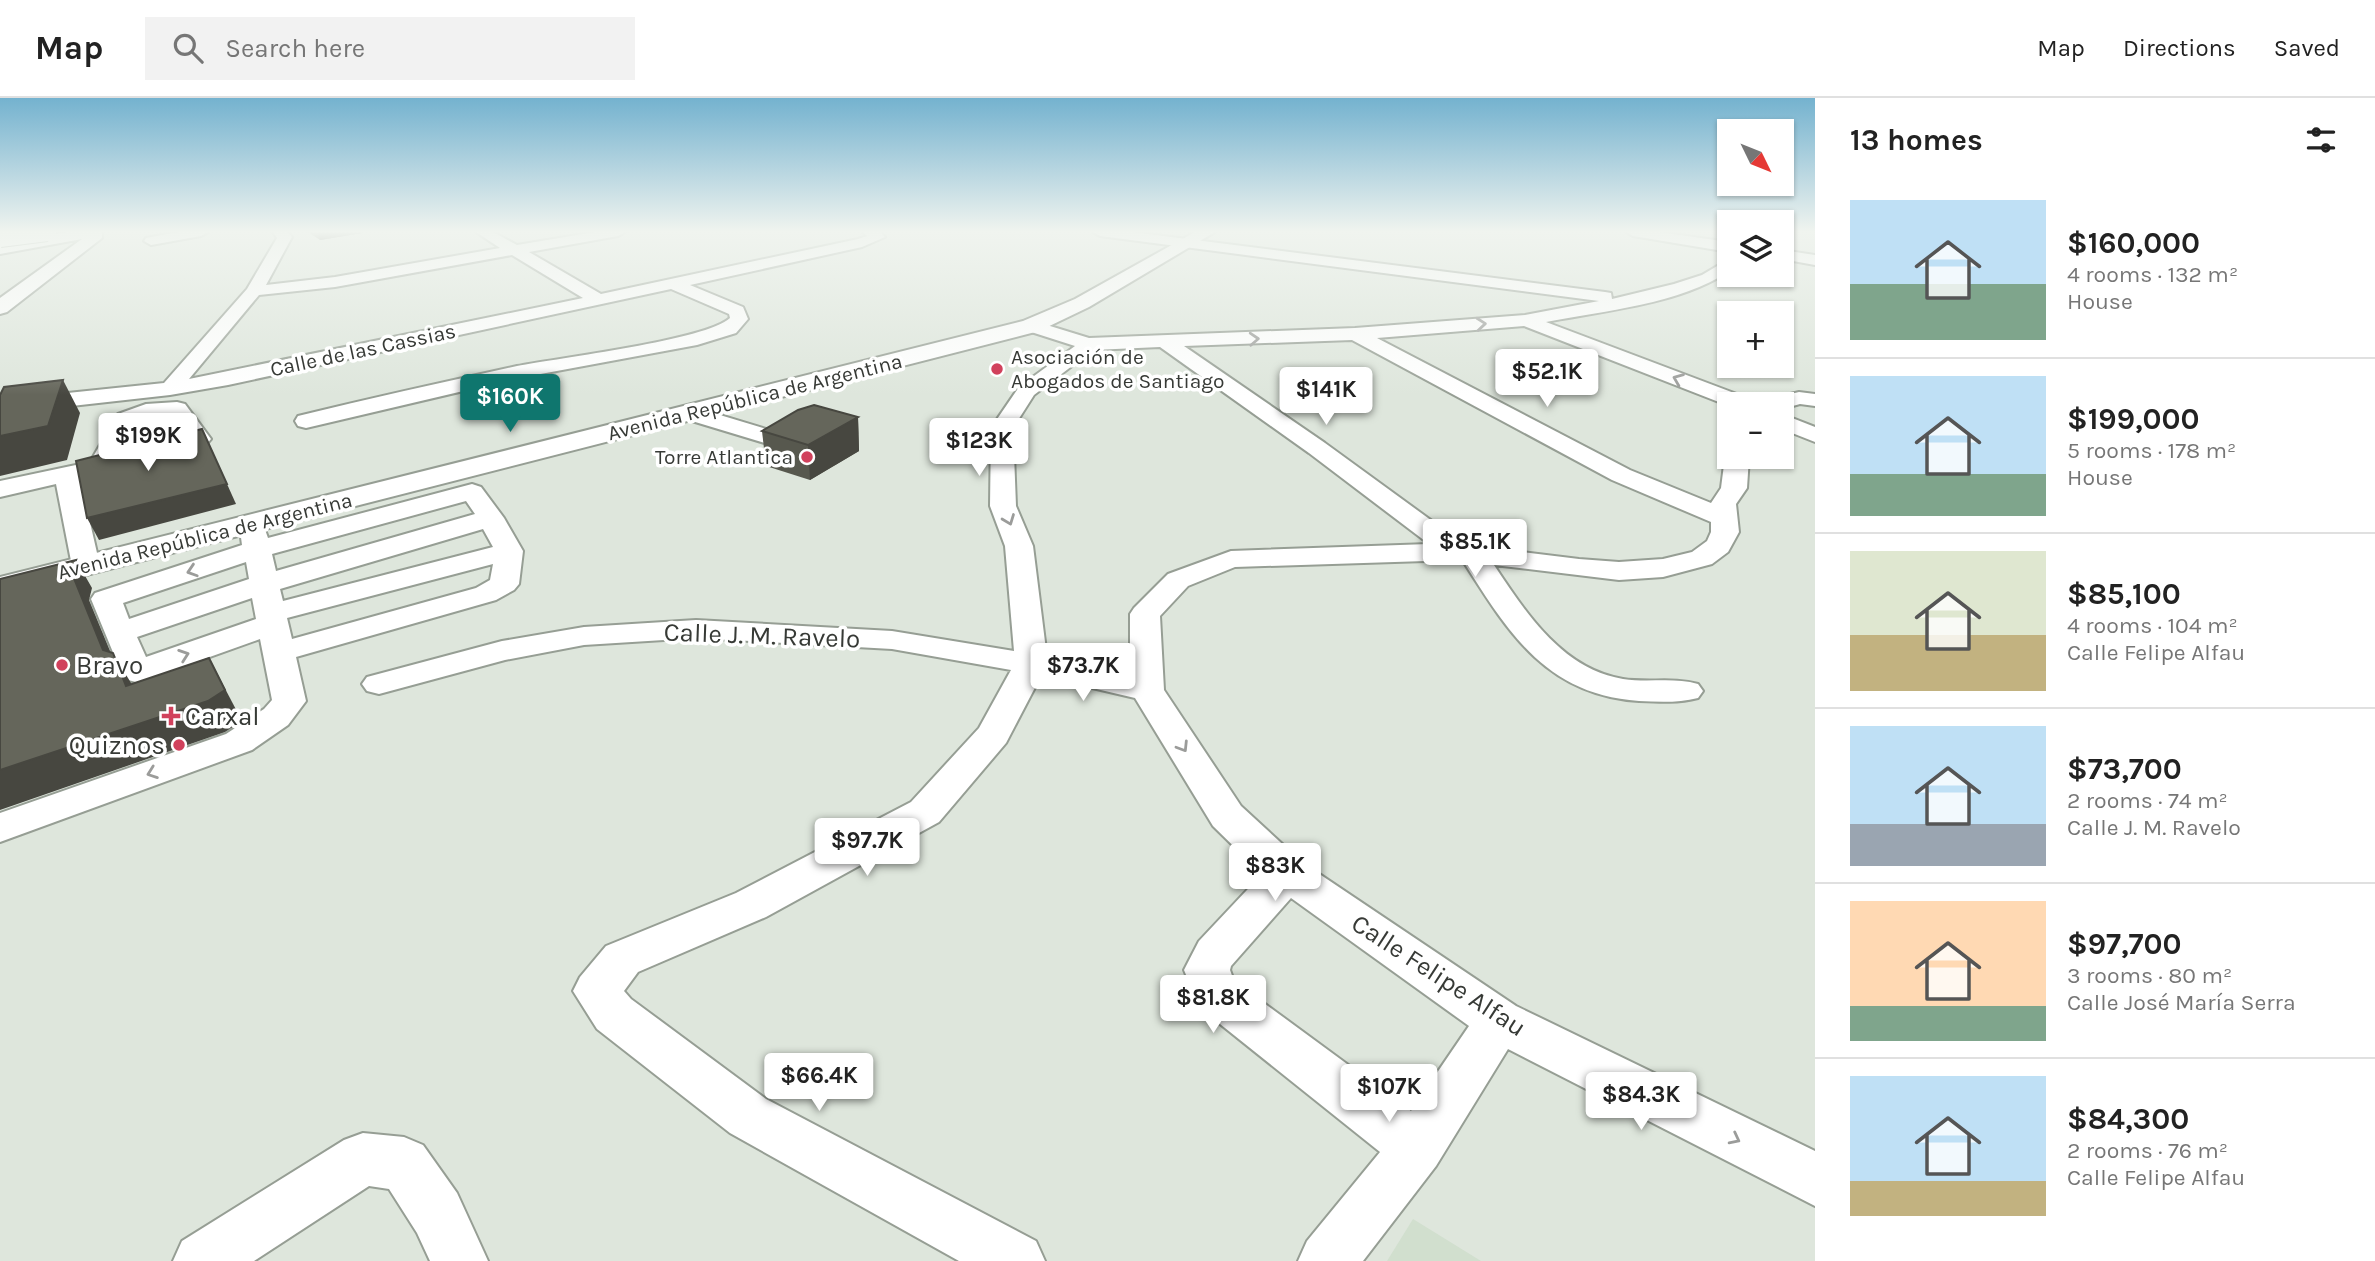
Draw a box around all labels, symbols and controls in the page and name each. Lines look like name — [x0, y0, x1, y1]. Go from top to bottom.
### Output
search box — [145, 17, 635, 80]
text: Map — [35, 29, 103, 67]
icon: search — [169, 29, 207, 67]
text: Search here — [225, 33, 365, 64]
text: Map — [2037, 34, 2085, 62]
text: Directions — [2123, 34, 2236, 62]
text: Saved — [2274, 34, 2340, 62]
north arrow — [1717, 119, 1794, 196]
map controls — [1717, 119, 1794, 469]
icon: filters — [2302, 121, 2340, 159]
text: 13 homes — [1850, 122, 1983, 158]
button: layers — [1717, 210, 1794, 287]
text: $160,000 — [2067, 225, 2200, 261]
icon: home — [1906, 228, 1990, 312]
text: 4 rooms · 132 m² — [2067, 261, 2238, 288]
text: House — [2067, 288, 2133, 315]
button: + — [1717, 301, 1794, 378]
one-way arrow — [1476, 317, 1487, 332]
street label: Calle de las Cassias — [268, 319, 458, 381]
one-way arrow — [1249, 331, 1260, 346]
place label: Asociación de Abogados de Santiago — [1011, 345, 1225, 393]
street label: Avenida República de Argentina — [605, 349, 905, 445]
pin: $52.1K — [1490, 350, 1604, 409]
text: $52.1K — [1511, 358, 1583, 385]
marker: Asociación de Abogados de Santiago — [989, 361, 1005, 377]
pin: $141K — [1277, 368, 1375, 427]
pin: $160K — [461, 374, 559, 434]
one-way arrow — [1673, 374, 1685, 388]
text: $141K — [1296, 376, 1356, 403]
text: $160K — [476, 383, 544, 410]
button: − — [1717, 392, 1794, 469]
text: $199,000 — [2067, 401, 2199, 437]
icon: home — [1906, 404, 1990, 488]
pin: $199K — [99, 414, 197, 473]
pin: $123K — [930, 418, 1028, 478]
text: $199K — [114, 422, 182, 449]
text: $123K — [945, 427, 1013, 454]
text: 5 rooms · 178 m² — [2067, 437, 2236, 464]
place label: Torre Atlantica — [655, 445, 793, 469]
marker: Torre Atlantica — [799, 449, 815, 465]
text: House — [2067, 464, 2133, 491]
street label: Avenida República de Argentina — [55, 488, 355, 584]
one-way arrow — [1001, 513, 1015, 525]
pin: $85.1K — [1418, 519, 1532, 579]
text: $85.1K — [1439, 528, 1511, 555]
one-way arrow — [186, 562, 198, 577]
text: $85,100 — [2067, 576, 2181, 612]
icon: home — [1906, 579, 1990, 663]
text: 4 rooms · 104 m² — [2067, 612, 2238, 639]
street label: Calle J. M. Ravelo — [663, 617, 861, 654]
text: Calle Felipe Alfau — [2067, 639, 2245, 666]
pin: $73.7K — [1026, 644, 1140, 703]
one-way arrow — [177, 649, 189, 663]
place label: Bravo — [76, 650, 143, 681]
text: $73.7K — [1046, 652, 1120, 679]
marker: Bravo — [54, 657, 70, 673]
place label: Carxal — [185, 701, 260, 732]
marker: Carxal — [163, 708, 179, 724]
place label: Quiznos — [69, 730, 165, 761]
marker: Quiznos — [171, 737, 187, 753]
one-way arrow — [1175, 740, 1188, 753]
text: $73,700 — [2067, 751, 2182, 787]
icon: home — [1906, 754, 1990, 838]
one-way arrow — [146, 765, 158, 779]
text: 2 rooms · 74 m² — [2067, 787, 2228, 814]
text: Calle J. M. Ravelo — [2067, 814, 2241, 841]
pin: $97.7K — [810, 818, 924, 878]
text: $97.7K — [831, 827, 903, 854]
pin: $83K — [1234, 844, 1316, 903]
text: $83K — [1245, 852, 1305, 879]
street label: Calle Felipe Alfau — [1346, 908, 1532, 1043]
text: $97,700 — [2067, 926, 2181, 962]
icon: home — [1906, 929, 1990, 1013]
text: 3 rooms · 80 m² — [2067, 962, 2232, 989]
pin: $81.8K — [1156, 976, 1270, 1035]
text: $81.8K — [1176, 984, 1250, 1011]
text: Calle José María Serra — [2067, 989, 2296, 1016]
pin: $66.4K — [762, 1054, 876, 1113]
text: $66.4K — [780, 1062, 858, 1089]
pin: $107K — [1340, 1065, 1438, 1124]
pin: $84.3K — [1584, 1072, 1698, 1132]
text: $107K — [1356, 1073, 1422, 1100]
text: $84.3K — [1602, 1081, 1680, 1108]
text: $84,300 — [2067, 1101, 2189, 1137]
icon: home — [1906, 1104, 1990, 1188]
one-way arrow — [1728, 1131, 1741, 1145]
text: 2 rooms · 76 m² — [2067, 1137, 2228, 1164]
text: Calle Felipe Alfau — [2067, 1164, 2245, 1191]

